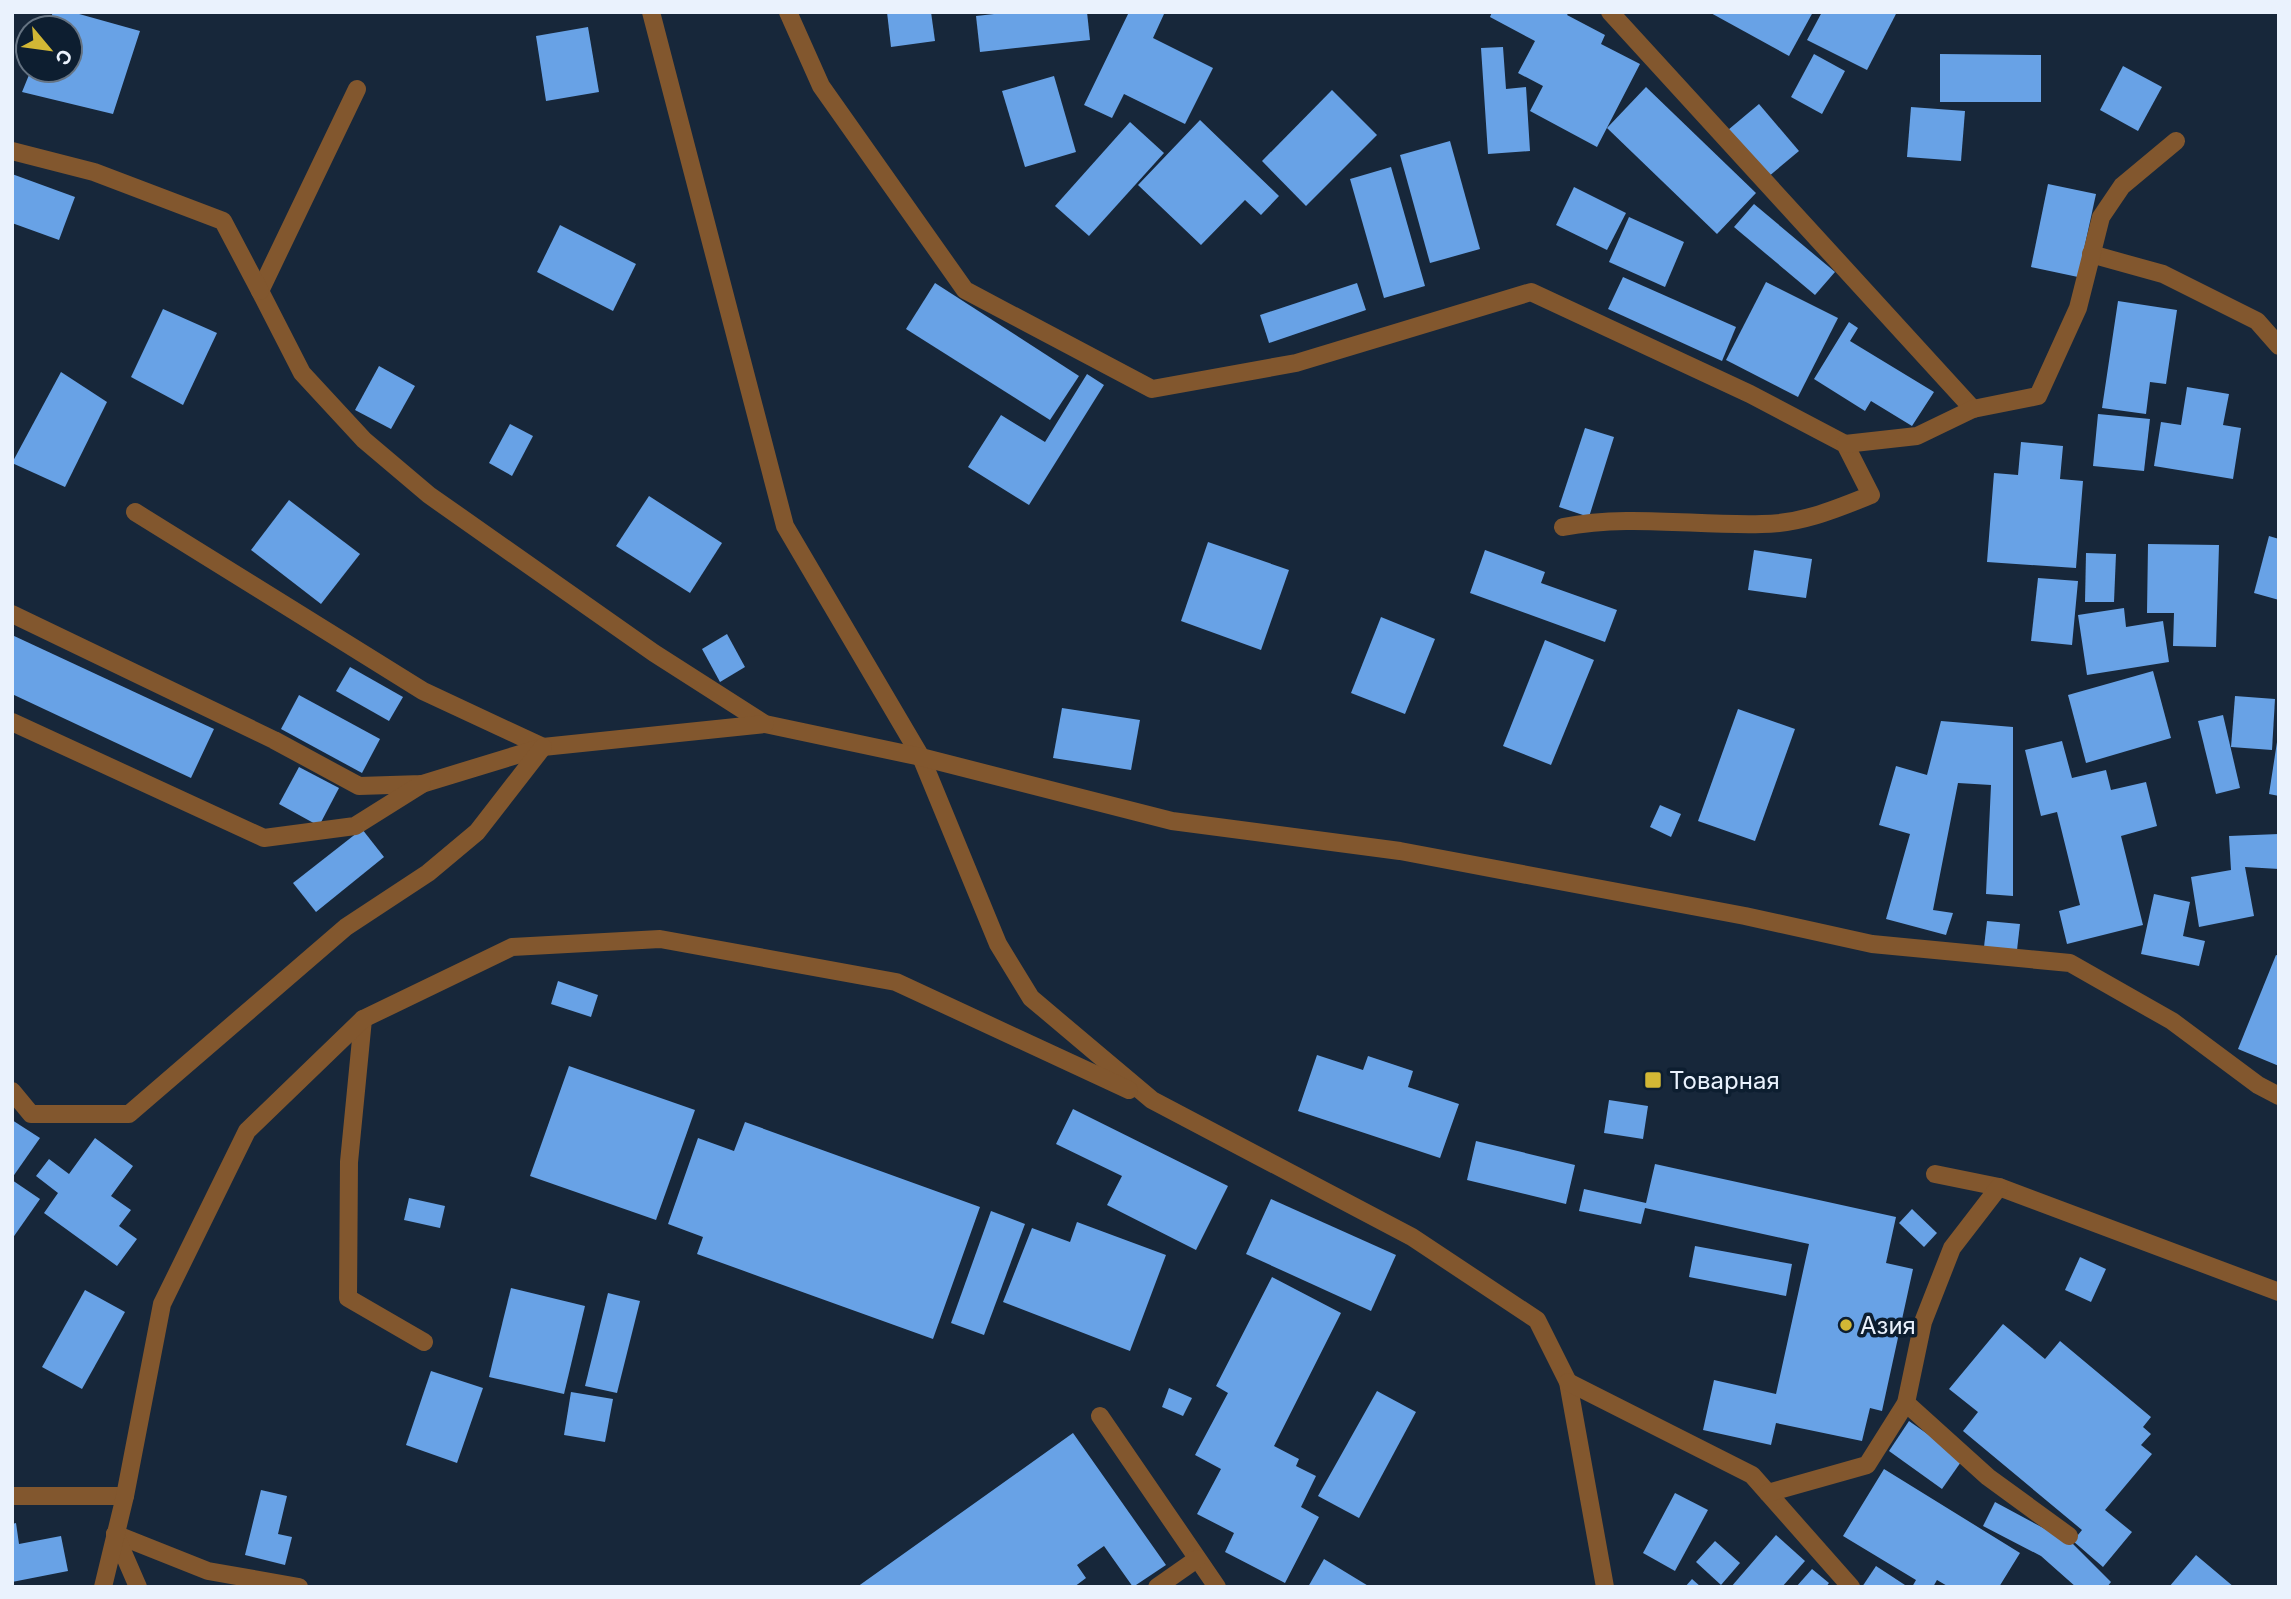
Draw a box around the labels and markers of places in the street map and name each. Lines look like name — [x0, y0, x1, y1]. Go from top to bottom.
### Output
place label: Товарная — [1669, 1066, 1780, 1095]
marker: Товарная — [1643, 1070, 1663, 1090]
place label: Азия — [1860, 1311, 1916, 1340]
marker: Азия — [1838, 1317, 1854, 1333]

